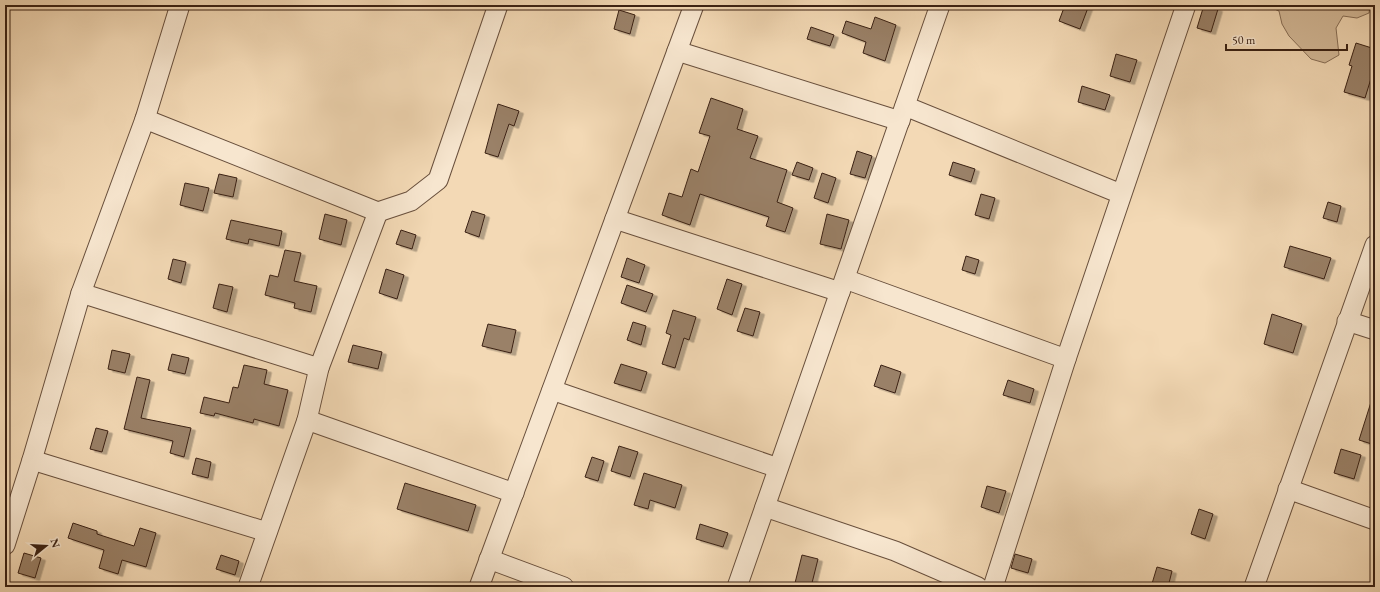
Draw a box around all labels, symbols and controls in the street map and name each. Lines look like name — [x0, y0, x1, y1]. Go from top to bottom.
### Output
scale bar — [1226, 26, 1347, 52]
text: 50 m — [1232, 32, 1256, 48]
north arrow — [26, 526, 66, 566]
text: N — [47, 537, 64, 549]

